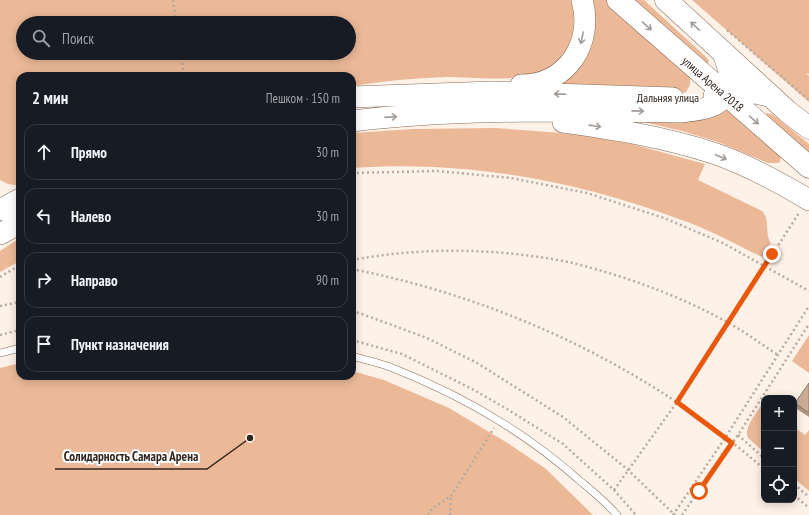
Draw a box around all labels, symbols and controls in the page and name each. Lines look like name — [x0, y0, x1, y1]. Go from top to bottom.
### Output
search box — [16, 16, 356, 60]
one-way arrow — [642, 21, 652, 30]
one-way arrow — [690, 22, 700, 31]
icon: search — [30, 27, 52, 49]
text: Поиск — [62, 29, 94, 48]
one-way arrow — [578, 32, 586, 45]
street label: улица Арена 2018 — [679, 53, 747, 115]
text: 2 мин — [32, 87, 68, 109]
text: Пешком · 150 m — [266, 90, 340, 107]
street label: Дальняя улица — [637, 90, 699, 105]
one-way arrow — [554, 91, 567, 98]
one-way arrow — [631, 108, 644, 115]
one-way arrow — [384, 114, 397, 121]
one-way arrow — [749, 116, 760, 125]
one-way arrow — [588, 122, 601, 130]
icon: ahead — [33, 141, 55, 163]
text: Прямо — [71, 143, 107, 162]
text: 30 m — [316, 144, 339, 161]
one-way arrow — [715, 154, 727, 161]
icon: left — [33, 205, 55, 227]
text: Налево — [71, 207, 111, 226]
text: 30 m — [316, 208, 339, 225]
route end — [763, 245, 781, 263]
icon: right — [33, 269, 55, 291]
text: Направо — [71, 271, 118, 290]
text: 90 m — [316, 272, 339, 289]
icon: arrive — [33, 333, 55, 355]
text: Пункт назначения — [71, 335, 169, 354]
map controls — [761, 395, 797, 503]
button: + — [761, 395, 797, 431]
button: − — [761, 431, 797, 467]
callout: Солидарность Самара Арена — [55, 444, 207, 469]
text: Солидарность Самара Арена — [64, 448, 198, 465]
button: locate — [761, 467, 797, 503]
route start — [690, 482, 708, 500]

